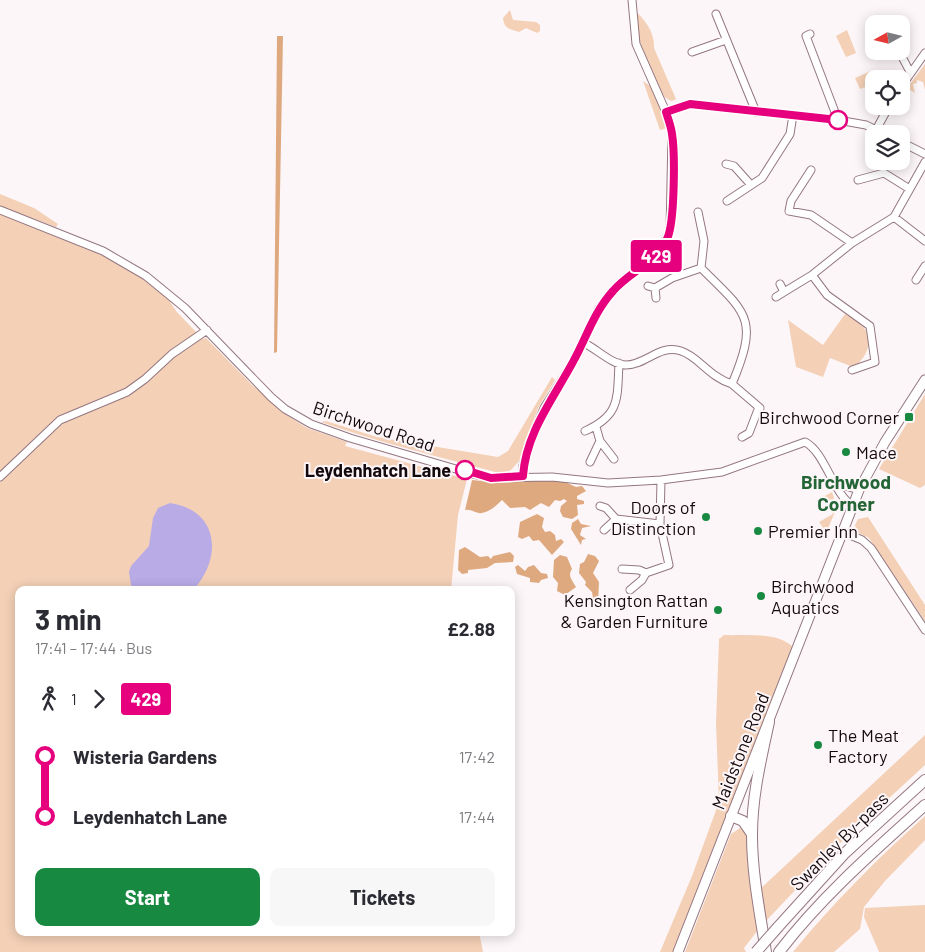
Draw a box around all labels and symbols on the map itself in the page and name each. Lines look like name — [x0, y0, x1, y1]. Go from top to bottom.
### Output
north arrow — [865, 15, 910, 60]
unlabelled marker — [828, 110, 848, 130]
line badge: 429 — [627, 240, 685, 272]
street label: Birchwood Road — [310, 396, 438, 456]
place label: Birchwood Corner — [759, 406, 899, 428]
marker: Birchwood Corner — [903, 411, 915, 423]
place label: Mace — [856, 441, 897, 463]
marker: Mace — [840, 446, 852, 458]
place label: Leydenhatch Lane — [305, 459, 451, 481]
marker: Leydenhatch Lane — [455, 460, 475, 480]
district label: Birchwood Corner — [801, 470, 891, 515]
place label: Doors of Distinction — [611, 496, 696, 539]
marker: Doors of Distinction — [700, 511, 712, 523]
place label: Premier Inn — [768, 520, 858, 542]
marker: Premier Inn — [752, 525, 764, 537]
place label: Birchwood Aquatics — [771, 575, 854, 618]
place label: Kensington Rattan & Garden Furniture — [561, 589, 708, 632]
marker: Birchwood Aquatics — [755, 590, 767, 602]
marker: Kensington Rattan & Garden Furniture — [712, 604, 724, 616]
street label: Maidstone Road — [707, 689, 773, 813]
place label: The Meat Factory — [828, 724, 899, 767]
marker: The Meat Factory — [812, 739, 824, 751]
street label: Swanley By-pass — [785, 787, 893, 895]

